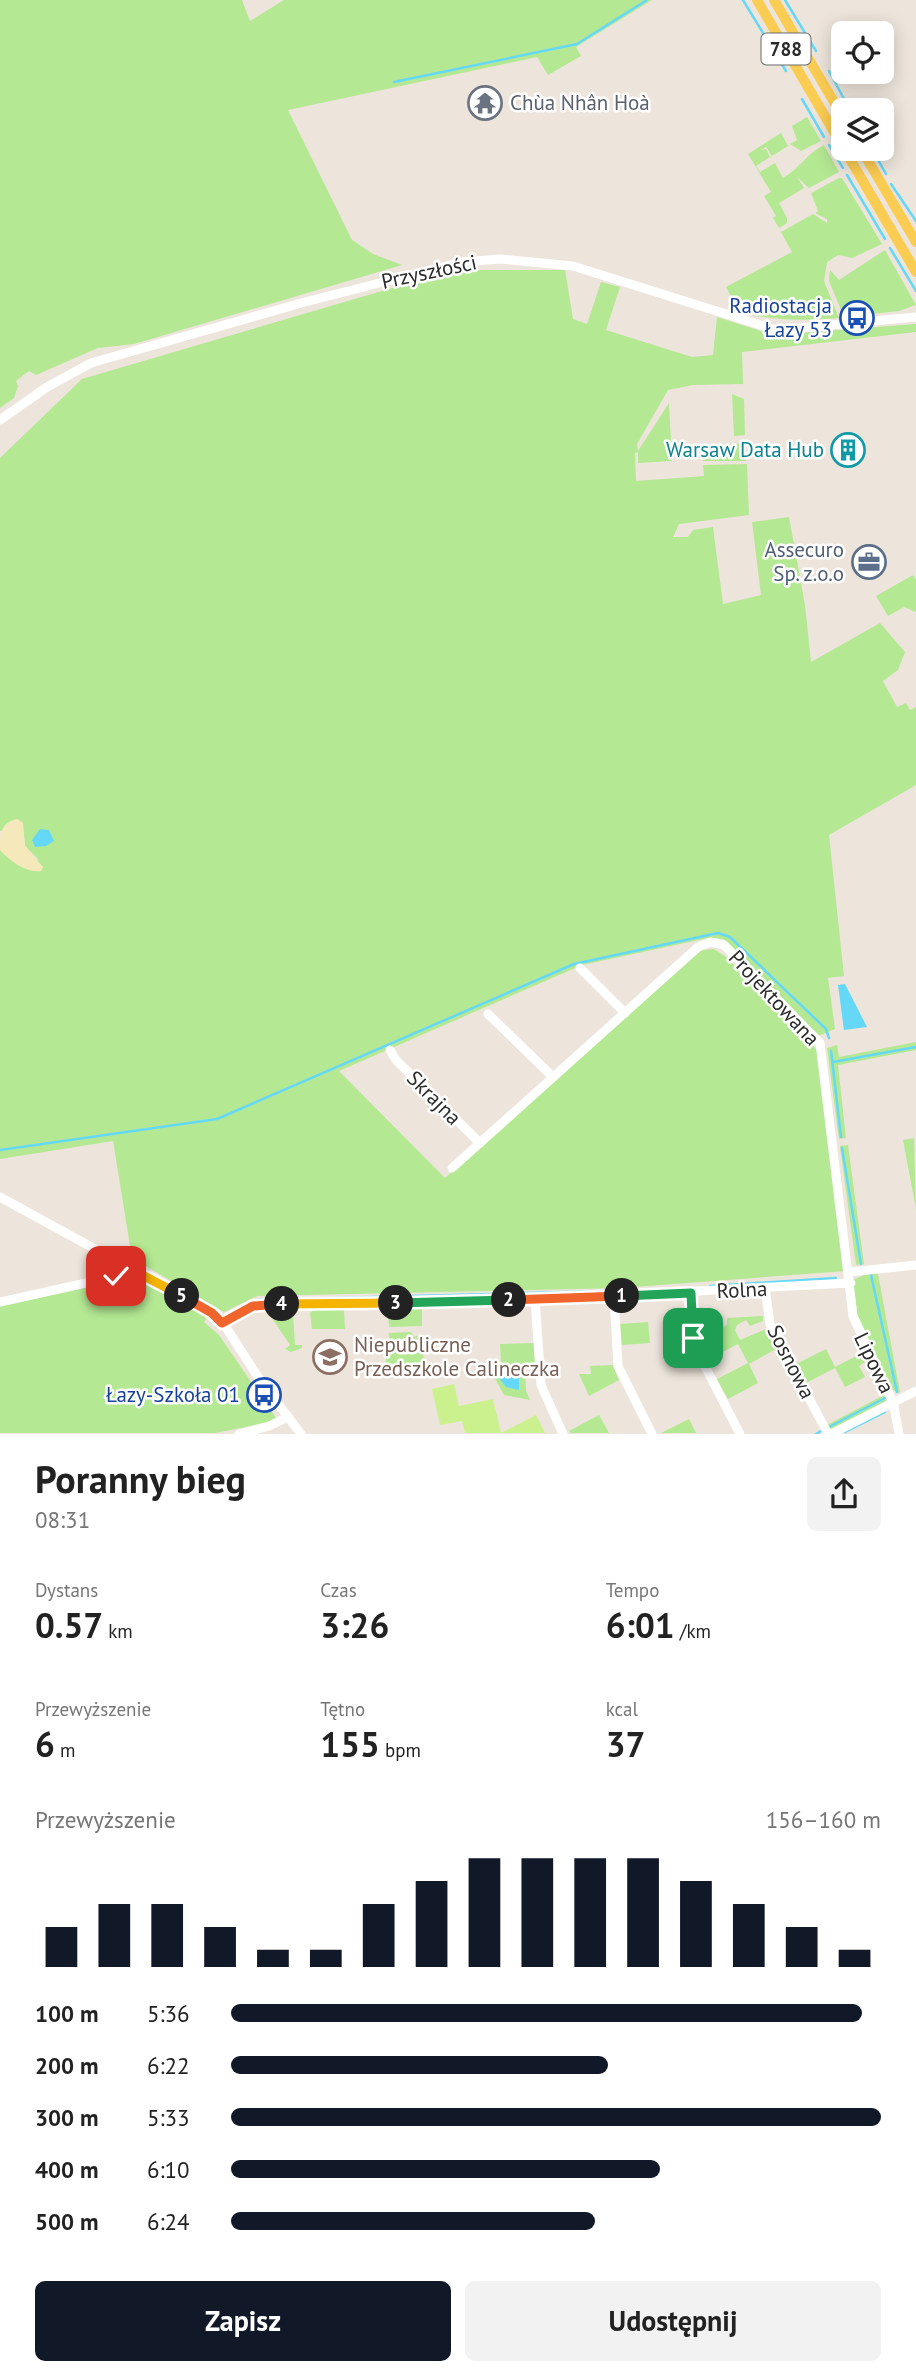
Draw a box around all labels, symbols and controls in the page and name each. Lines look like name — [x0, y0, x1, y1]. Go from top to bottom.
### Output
map controls — [831, 21, 894, 161]
button: locate — [831, 21, 894, 84]
road number: 788 — [762, 34, 810, 64]
temple icon: Chùa Nhân Hoà — [466, 84, 504, 122]
place label: Chùa Nhân Hoà — [510, 89, 650, 116]
button: layers — [831, 98, 894, 161]
street label: Przyszłości — [379, 248, 479, 295]
place label: Radiostacja Łazy 53 — [729, 292, 832, 343]
bus stop icon: Radiostacja Łazy 53 — [838, 299, 876, 337]
building icon: Warsaw Data Hub — [829, 431, 867, 469]
place label: Warsaw Data Hub — [666, 436, 824, 463]
place label: Assecuro Sp. z.o.o — [764, 536, 844, 587]
office icon: Assecuro Sp. z.o.o — [850, 543, 888, 581]
street label: Projektowana — [723, 944, 826, 1051]
street label: Skrajna — [401, 1065, 467, 1131]
pin — [86, 1246, 146, 1306]
icon: check — [97, 1257, 135, 1295]
street label: Rolna — [716, 1275, 768, 1304]
pin: 5 — [164, 1278, 200, 1314]
pin: 1 — [604, 1278, 640, 1314]
pin: 2 — [491, 1282, 526, 1318]
text: 5 — [176, 1283, 187, 1307]
text: 1 — [616, 1283, 627, 1307]
pin: 4 — [264, 1286, 300, 1322]
pin: 3 — [378, 1286, 414, 1320]
text: 2 — [503, 1287, 514, 1311]
text: 3 — [390, 1290, 401, 1314]
text: 4 — [276, 1291, 287, 1315]
pin — [663, 1308, 723, 1368]
icon: arrive — [674, 1319, 712, 1357]
street label: Sosnowa — [761, 1320, 822, 1403]
street label: Lipowa — [848, 1328, 901, 1398]
place label: Niepubliczne Przedszkole Calineczka — [354, 1331, 560, 1382]
school or university icon: Niepubliczne Przedszkole Calineczka — [311, 1338, 349, 1376]
bus stop icon: Łazy-Szkoła 01 — [245, 1376, 283, 1414]
place label: Łazy-Szkoła 01 — [106, 1381, 240, 1408]
text: Poranny bieg — [35, 1454, 246, 1503]
button: share — [807, 1457, 881, 1531]
text: 08:31 — [35, 1505, 90, 1534]
text: Dystans — [35, 1578, 98, 1602]
text: Czas — [320, 1578, 357, 1602]
text: Tempo — [606, 1578, 659, 1602]
text: 0.57 — [35, 1602, 103, 1648]
text: 3:26 — [320, 1602, 389, 1648]
text: 6:01 — [606, 1602, 675, 1648]
text: km — [103, 1619, 133, 1643]
text: /km — [675, 1619, 711, 1643]
text: Przewyższenie — [35, 1697, 151, 1721]
text: Tętno — [320, 1697, 365, 1721]
text: kcal — [606, 1697, 638, 1721]
text: 6 — [35, 1721, 55, 1767]
text: 155 — [320, 1721, 380, 1767]
text: 37 — [606, 1721, 645, 1767]
text: m — [55, 1738, 75, 1762]
text: bpm — [380, 1738, 421, 1762]
text: Przewyższenie — [35, 1805, 176, 1834]
text: 156–160 m — [766, 1805, 881, 1834]
text: 100 m — [35, 1999, 98, 2028]
text: 5:36 — [147, 1999, 190, 2028]
text: 200 m — [35, 2051, 98, 2080]
text: 6:22 — [147, 2051, 190, 2080]
text: 300 m — [35, 2103, 98, 2132]
text: 5:33 — [147, 2103, 190, 2132]
text: 400 m — [35, 2155, 98, 2184]
text: 6:10 — [147, 2155, 190, 2184]
text: 500 m — [35, 2207, 98, 2236]
text: 6:24 — [147, 2207, 190, 2236]
button: Zapisz — [35, 2281, 451, 2361]
button: Udostępnij — [465, 2281, 881, 2361]

